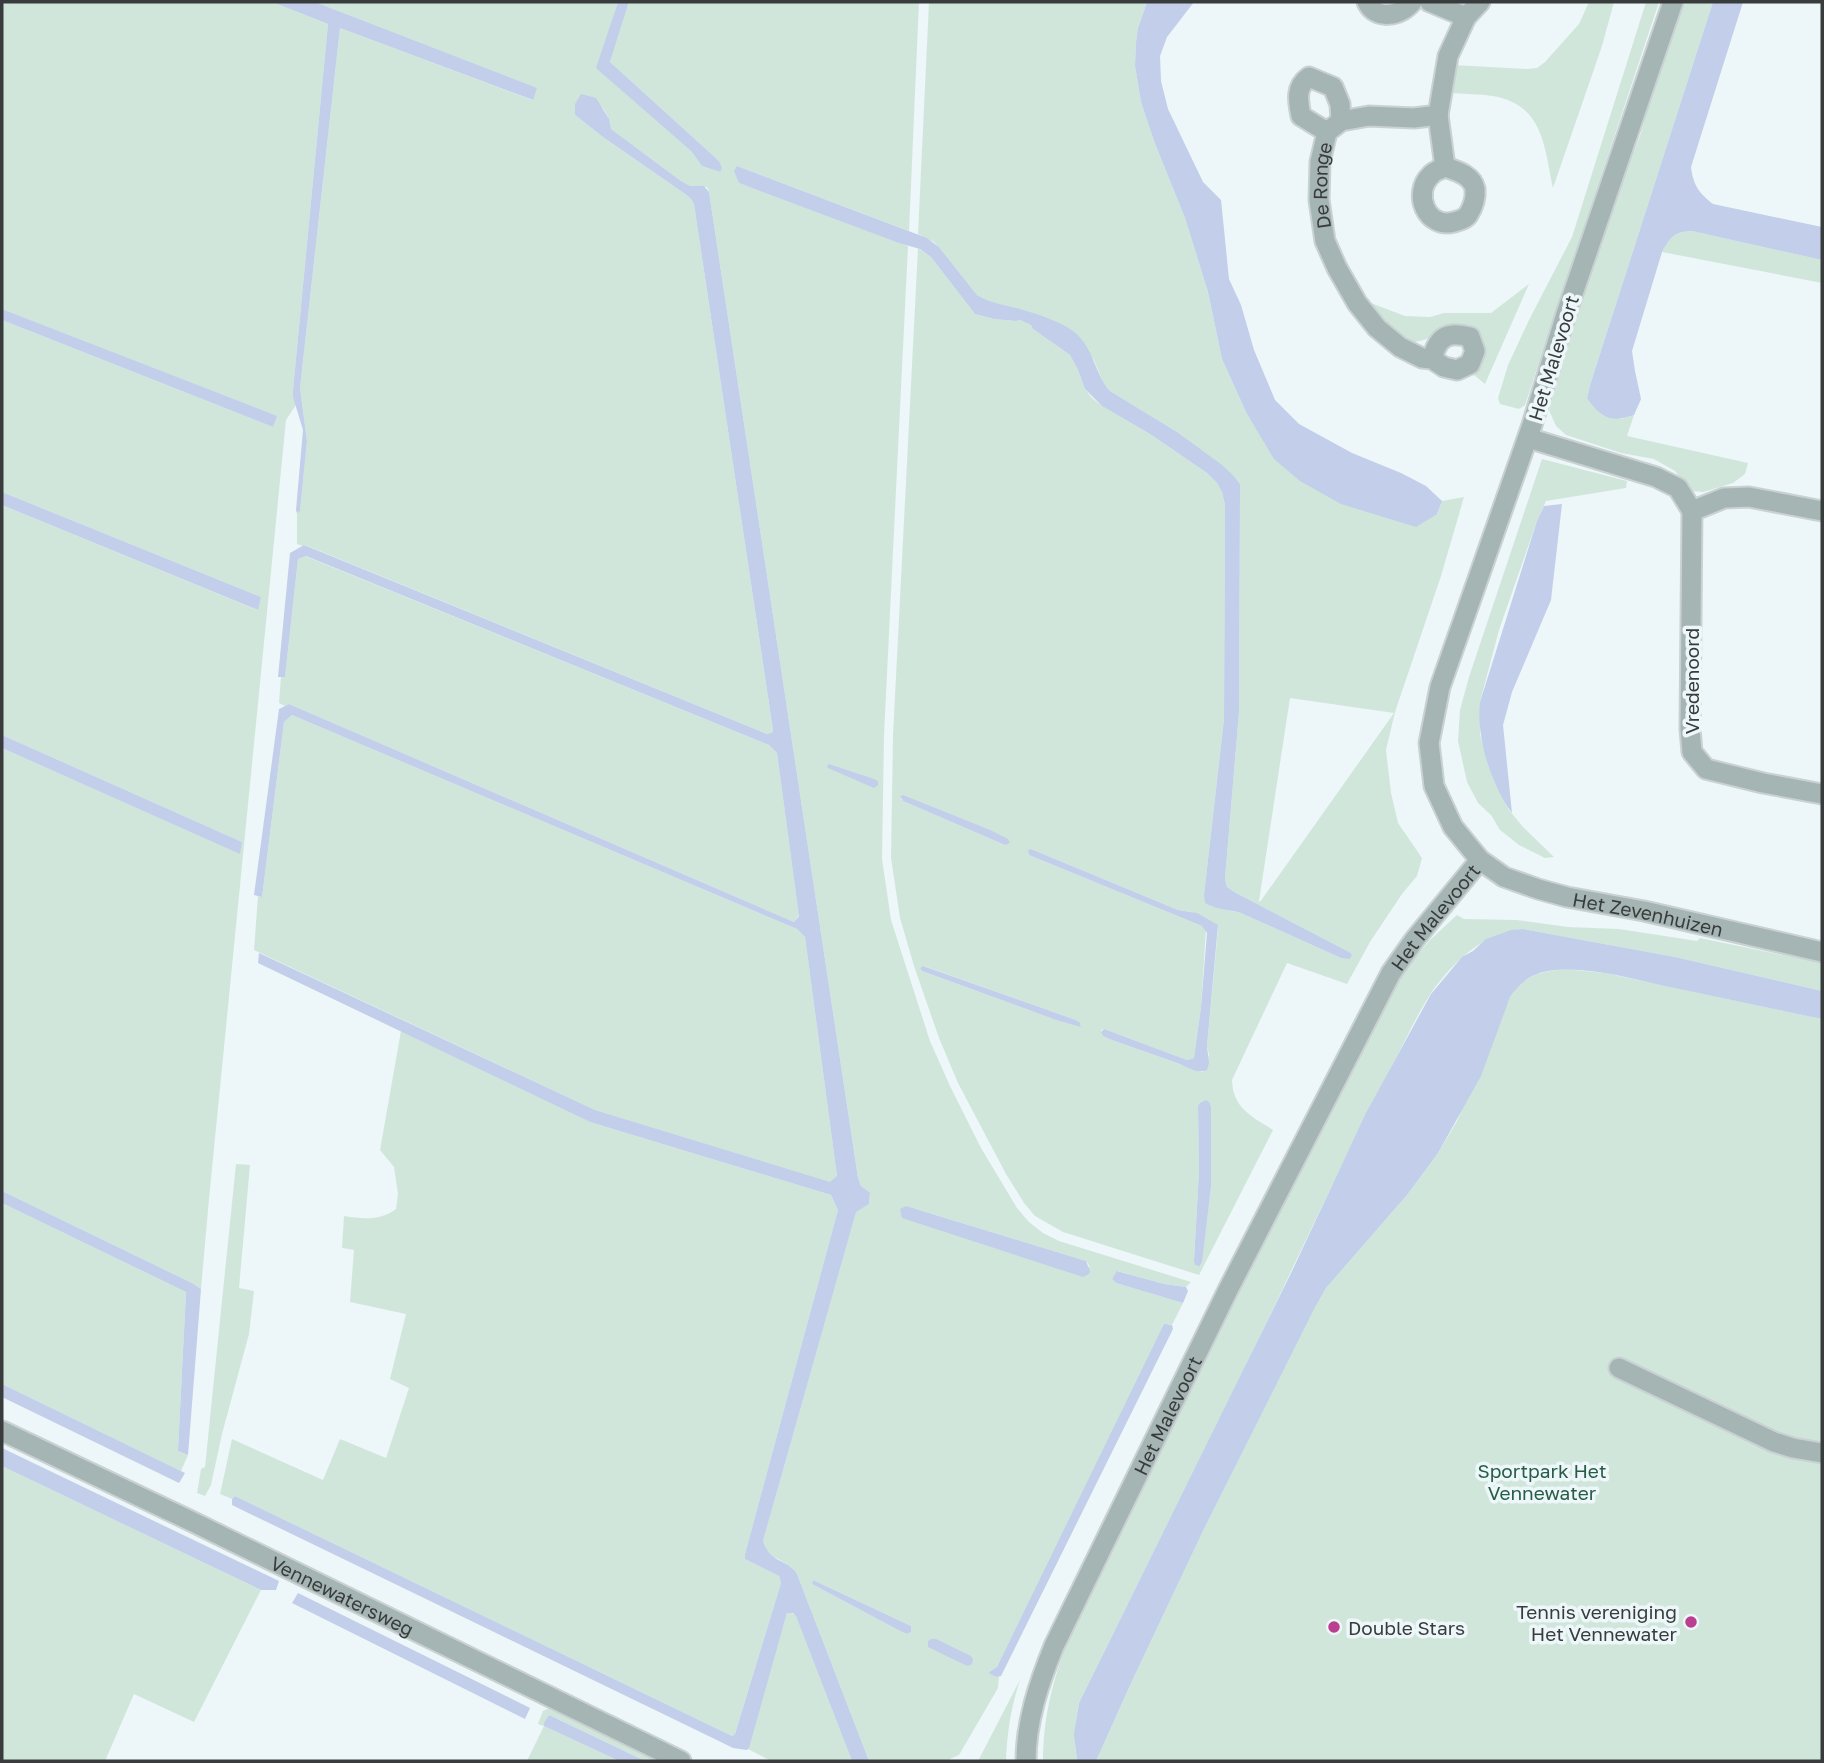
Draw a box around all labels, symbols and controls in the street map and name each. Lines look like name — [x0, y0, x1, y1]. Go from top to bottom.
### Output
street label: De Ronge — [1308, 139, 1336, 231]
street label: Het Malevoort — [1523, 293, 1583, 423]
street label: Vredenoord — [1680, 628, 1703, 734]
street label: Het Malevoort — [1385, 859, 1484, 975]
street label: Het Zevenhuizen — [1571, 887, 1726, 940]
street label: Het Malevoort — [1128, 1352, 1206, 1479]
park label: Sportpark Het Vennewater — [1477, 1459, 1607, 1504]
street label: Vennewatersweg — [267, 1550, 418, 1640]
place label: Tennis vereniging Het Vennewater — [1516, 1600, 1678, 1645]
marker: Tennis vereniging Het Vennewater — [1683, 1614, 1699, 1630]
place label: Double Stars — [1348, 1616, 1465, 1639]
marker: Double Stars — [1326, 1619, 1342, 1635]

